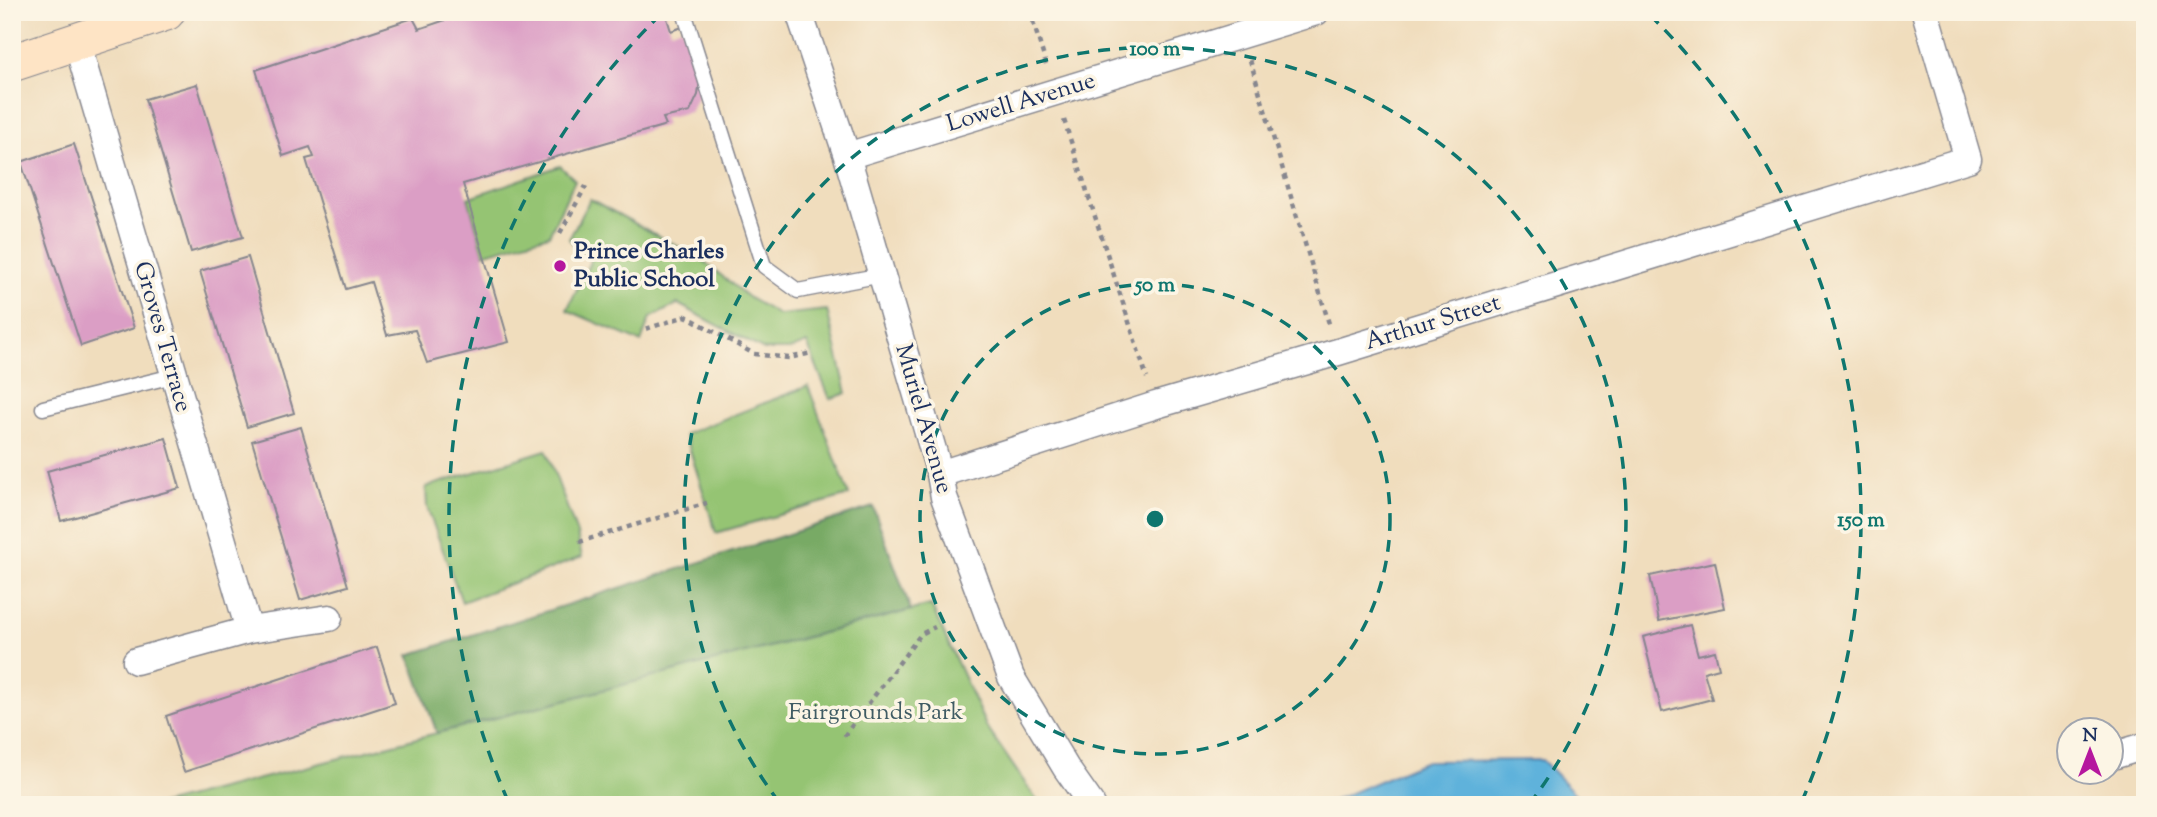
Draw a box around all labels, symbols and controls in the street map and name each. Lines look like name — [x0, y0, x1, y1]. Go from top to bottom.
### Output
text: 100 m — [1130, 35, 1181, 65]
street label: Lowell Avenue — [942, 64, 1100, 142]
place label: Prince Charles Public School — [574, 235, 724, 297]
street label: Groves Terrace — [124, 258, 200, 416]
marker: Prince Charles Public School — [552, 258, 568, 274]
text: 50 m — [1133, 271, 1176, 301]
street label: Arthur Street — [1361, 286, 1505, 360]
street label: Muriel Avenue — [885, 340, 961, 498]
text: 150 m — [1837, 506, 1885, 536]
centre of rings — [1143, 507, 1167, 531]
park label: Fairgrounds Park — [788, 696, 964, 730]
north arrow — [2056, 716, 2126, 786]
text: N — [2082, 723, 2098, 750]

